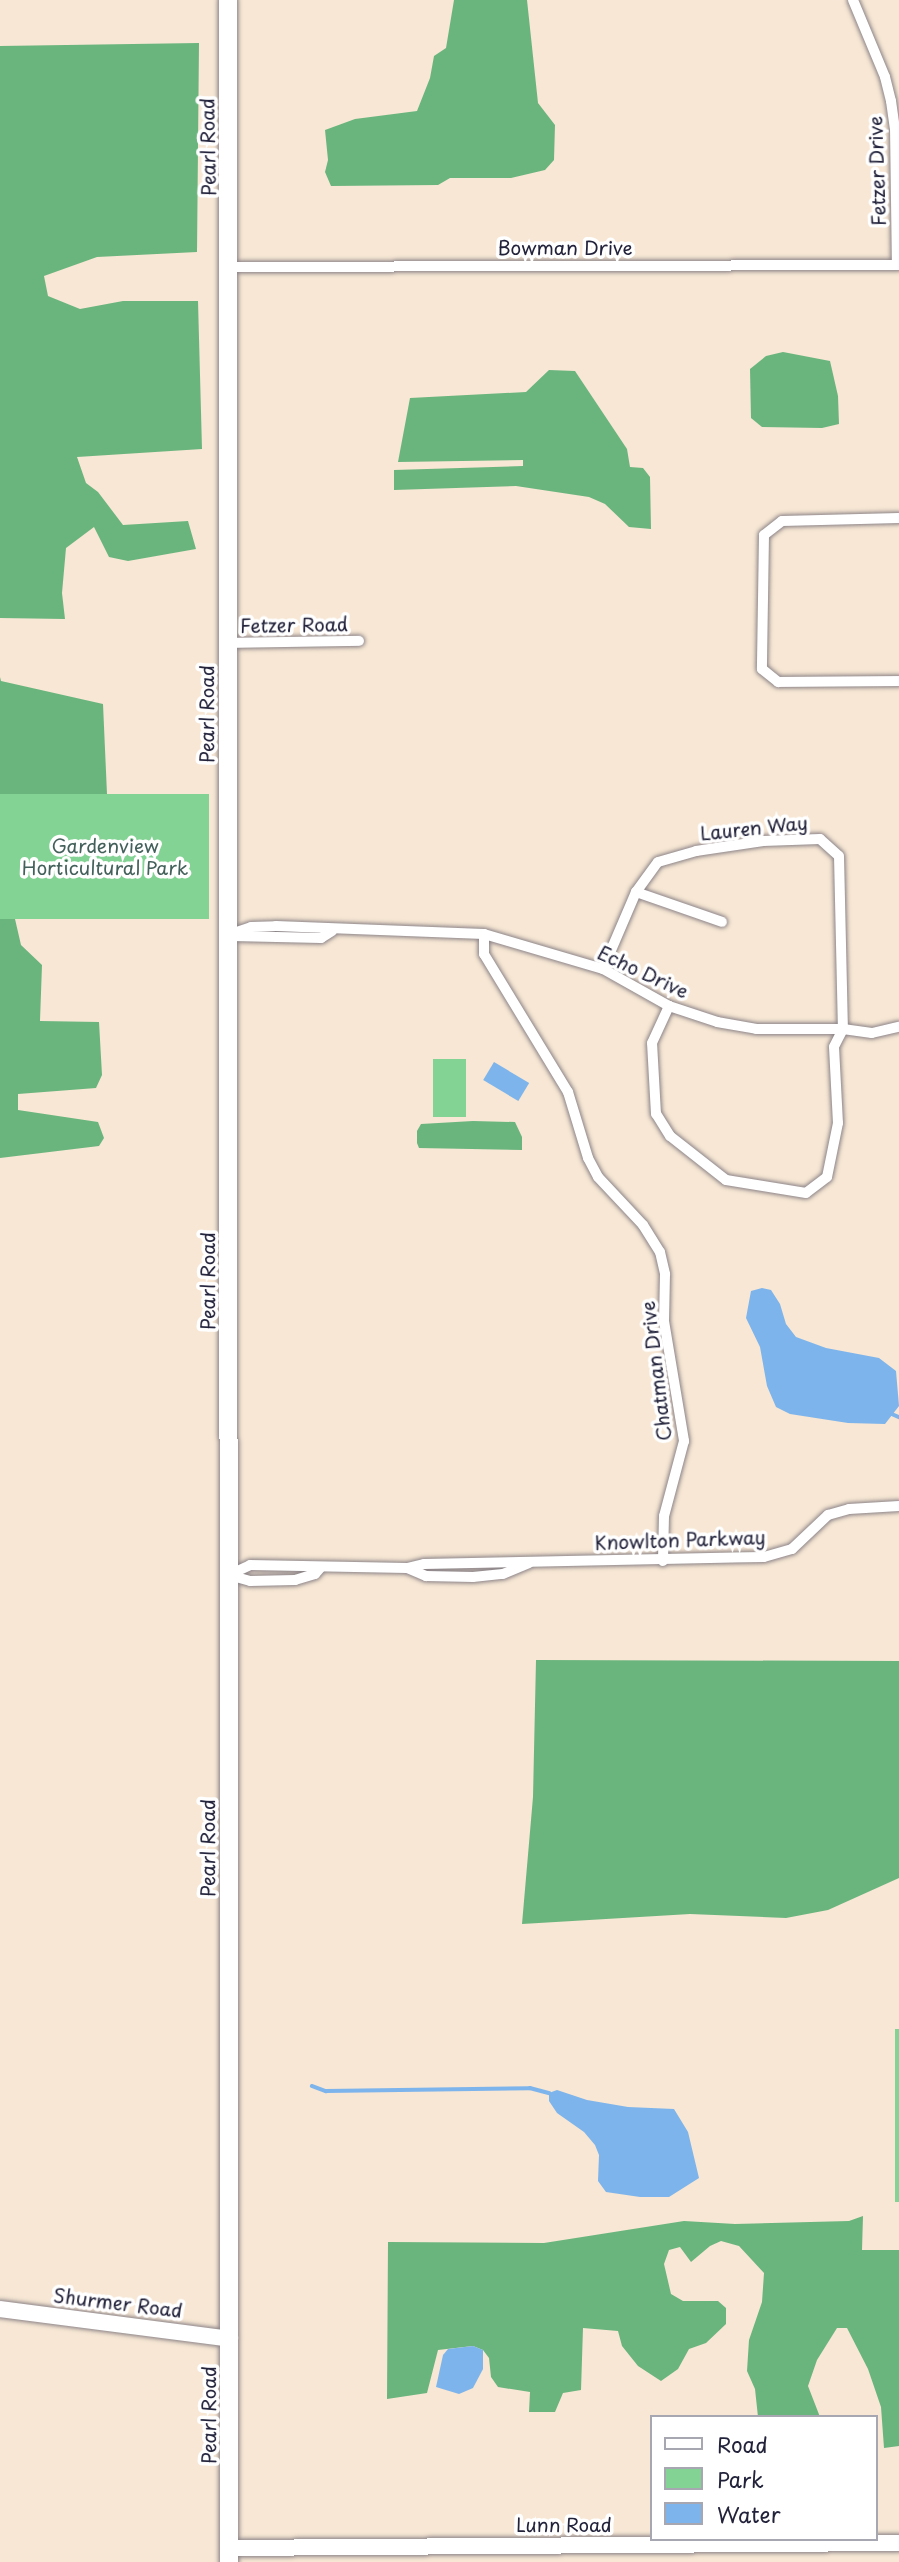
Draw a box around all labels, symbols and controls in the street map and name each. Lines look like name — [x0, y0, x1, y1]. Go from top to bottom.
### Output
street label: Pearl Road — [196, 98, 220, 196]
street label: Fetzer Drive — [864, 115, 890, 227]
street label: Bowman Drive — [498, 237, 632, 259]
street label: Fetzer Road — [240, 613, 348, 637]
street label: Pearl Road — [196, 665, 218, 763]
street label: Lauren Way — [698, 811, 810, 845]
park label: Gardenview Horticultural Park — [21, 835, 189, 879]
street label: Echo Drive — [594, 941, 692, 1003]
street label: Pearl Road — [197, 1232, 219, 1330]
street label: Chatman Drive — [636, 1300, 676, 1442]
street label: Knowlton Parkway — [594, 1526, 766, 1554]
street label: Pearl Road — [197, 1799, 219, 1897]
street label: Shurmer Road — [52, 2284, 184, 2322]
street label: Pearl Road — [198, 2366, 220, 2464]
legend — [650, 2415, 878, 2541]
text: Road — [717, 2428, 768, 2460]
text: Park — [717, 2463, 764, 2495]
text: Water — [717, 2498, 780, 2530]
street label: Lunn Road — [516, 2514, 612, 2536]

